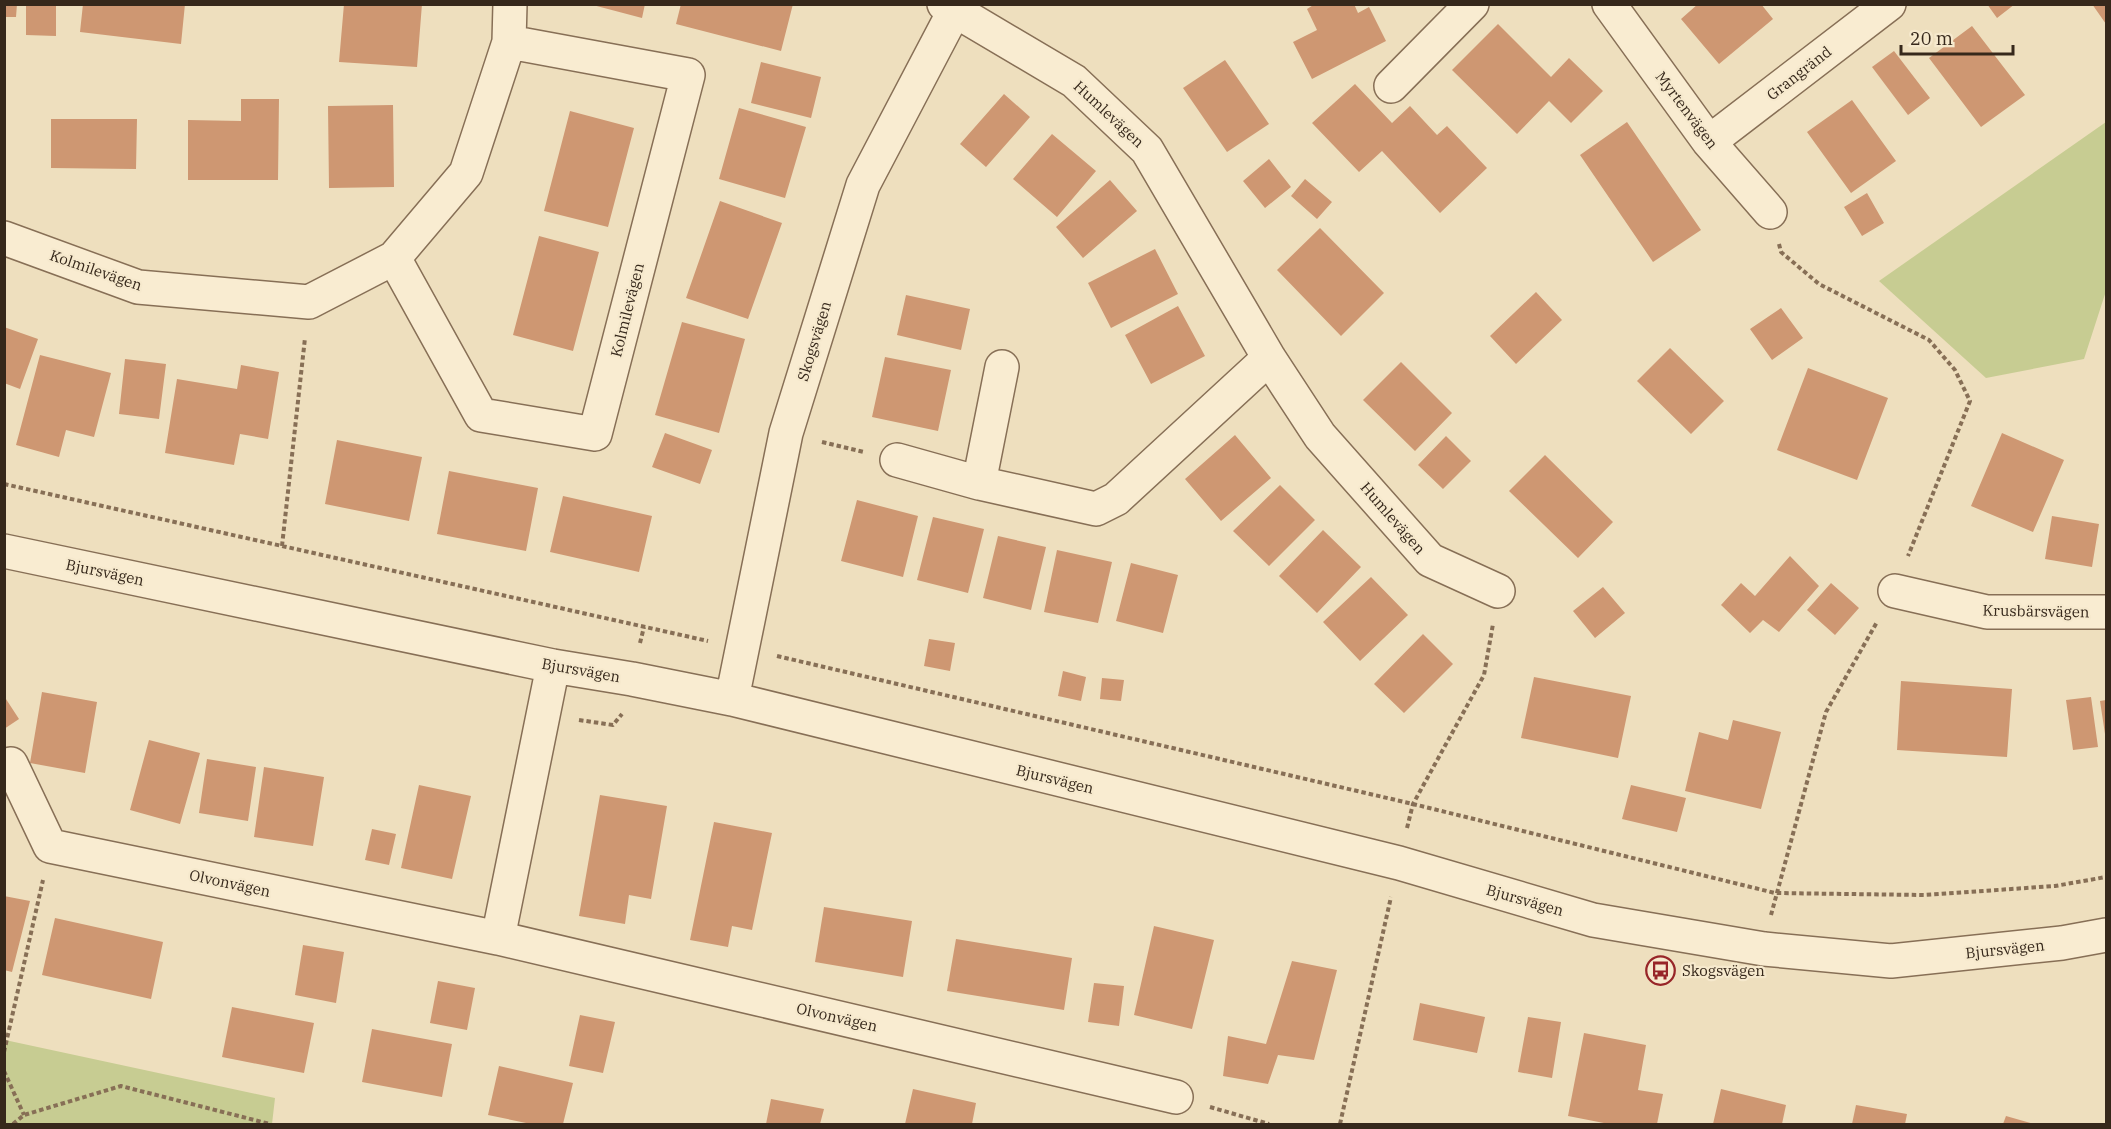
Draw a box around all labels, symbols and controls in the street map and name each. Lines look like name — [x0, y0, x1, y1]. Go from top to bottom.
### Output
scale bar — [1901, 18, 2014, 56]
text: 20 m — [1910, 27, 1953, 50]
street label: Grangränd — [1763, 42, 1835, 104]
street label: Myrtenvägen — [1652, 67, 1723, 153]
street label: Humlevägen — [1070, 77, 1149, 152]
street label: Kolmilevägen — [47, 245, 145, 295]
street label: Kolmilevägen — [606, 261, 648, 359]
street label: Skogsvägen — [793, 298, 835, 383]
street label: Humlevägen — [1356, 478, 1430, 558]
street label: Bjursvägen — [64, 554, 146, 590]
street label: Krusbärsvägen — [1982, 601, 2090, 621]
street label: Bjursvägen — [540, 654, 622, 686]
street label: Bjursvägen — [1014, 760, 1096, 798]
street label: Olvonvägen — [188, 865, 273, 901]
street label: Bjursvägen — [1484, 880, 1566, 920]
street label: Bjursvägen — [1965, 935, 2046, 963]
bus stop icon: Skogsvägen — [1645, 954, 1677, 986]
place label: Skogsvägen — [1682, 961, 1765, 980]
street label: Olvonvägen — [795, 998, 880, 1036]

